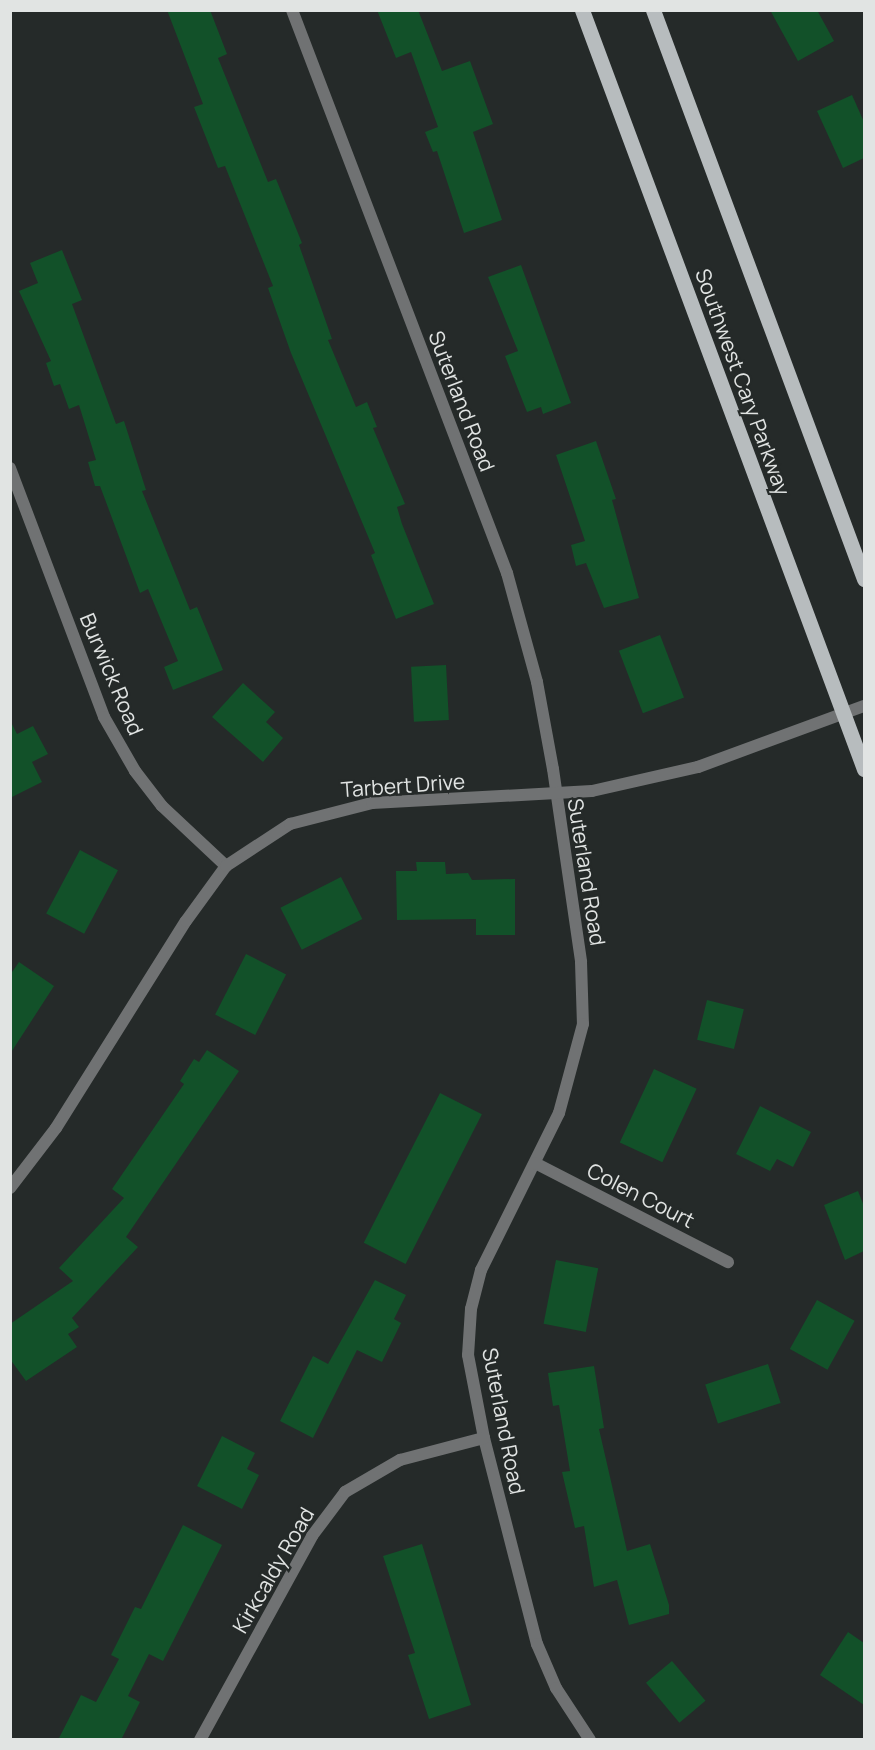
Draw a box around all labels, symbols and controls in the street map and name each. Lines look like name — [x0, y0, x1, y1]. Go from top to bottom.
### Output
street label: Southwest Cary Parkway — [690, 265, 796, 499]
street label: Suterland Road — [424, 327, 500, 475]
street label: Burwick Road — [75, 609, 149, 739]
street label: Tarbert Drive — [340, 768, 466, 802]
street label: Suterland Road — [563, 797, 611, 947]
street label: Colen Court — [583, 1157, 699, 1233]
street label: Suterland Road — [477, 1346, 531, 1496]
street label: Kirkcaldy Road — [227, 1503, 319, 1637]

